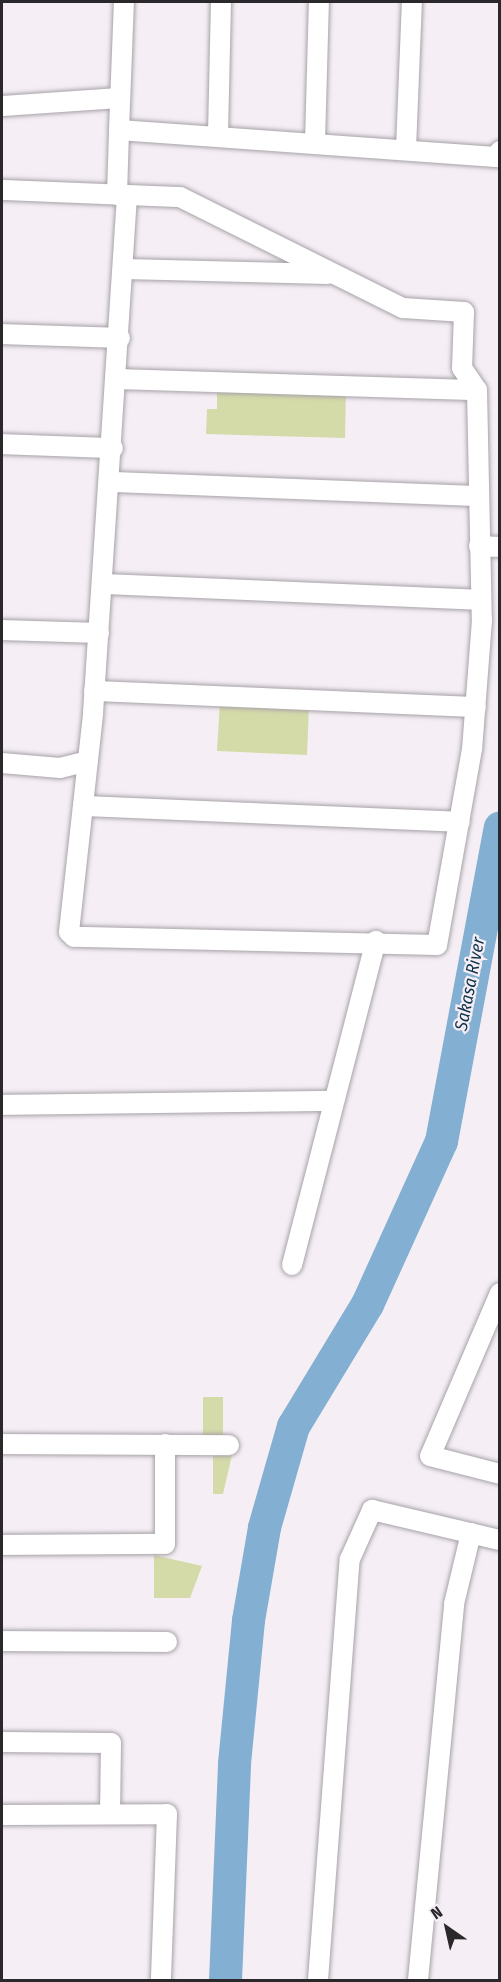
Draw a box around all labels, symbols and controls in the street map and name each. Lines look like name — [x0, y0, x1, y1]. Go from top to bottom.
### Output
water label: Sakasa River — [450, 936, 490, 1032]
north arrow — [417, 1898, 477, 1958]
text: N — [427, 1902, 446, 1923]

